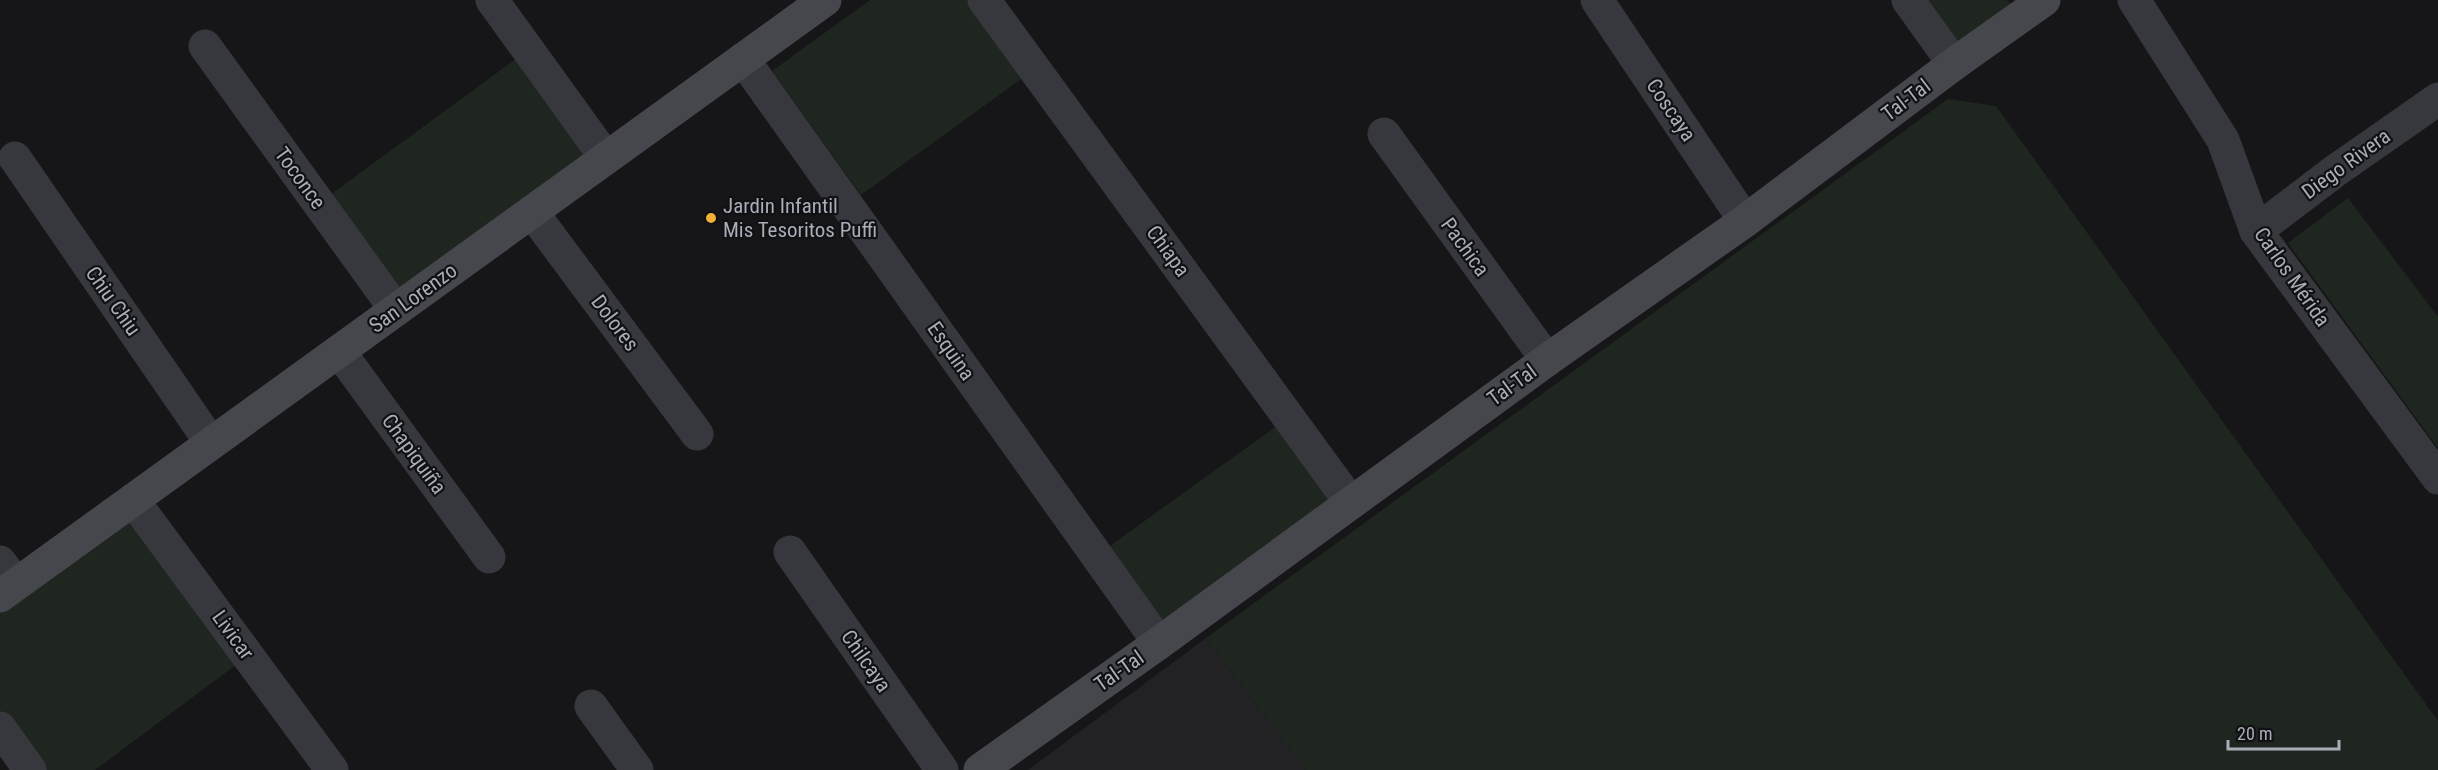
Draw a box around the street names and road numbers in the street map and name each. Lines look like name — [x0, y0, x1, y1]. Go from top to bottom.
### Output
street label: Coscaya — [1641, 74, 1701, 146]
street label: Tal-Tal — [1877, 74, 1935, 126]
street label: Diego Rivera — [2297, 124, 2395, 204]
street label: Toconce — [270, 142, 330, 214]
street label: Pachica — [1436, 213, 1494, 281]
street label: Chiapa — [1141, 221, 1195, 281]
street label: Carlos Mérida — [2249, 223, 2335, 331]
street label: San Lorenzo — [365, 258, 461, 338]
street label: Chiu Chiu — [81, 262, 145, 340]
street label: Dolores — [586, 290, 644, 356]
street label: Esquina — [922, 317, 980, 385]
street label: Tal-Tal — [1483, 359, 1541, 411]
street label: Chapiquiña — [377, 409, 451, 499]
street label: Livicar — [207, 606, 259, 664]
street label: Chilcaya — [836, 625, 896, 697]
street label: Tal-Tal — [1090, 646, 1148, 696]

